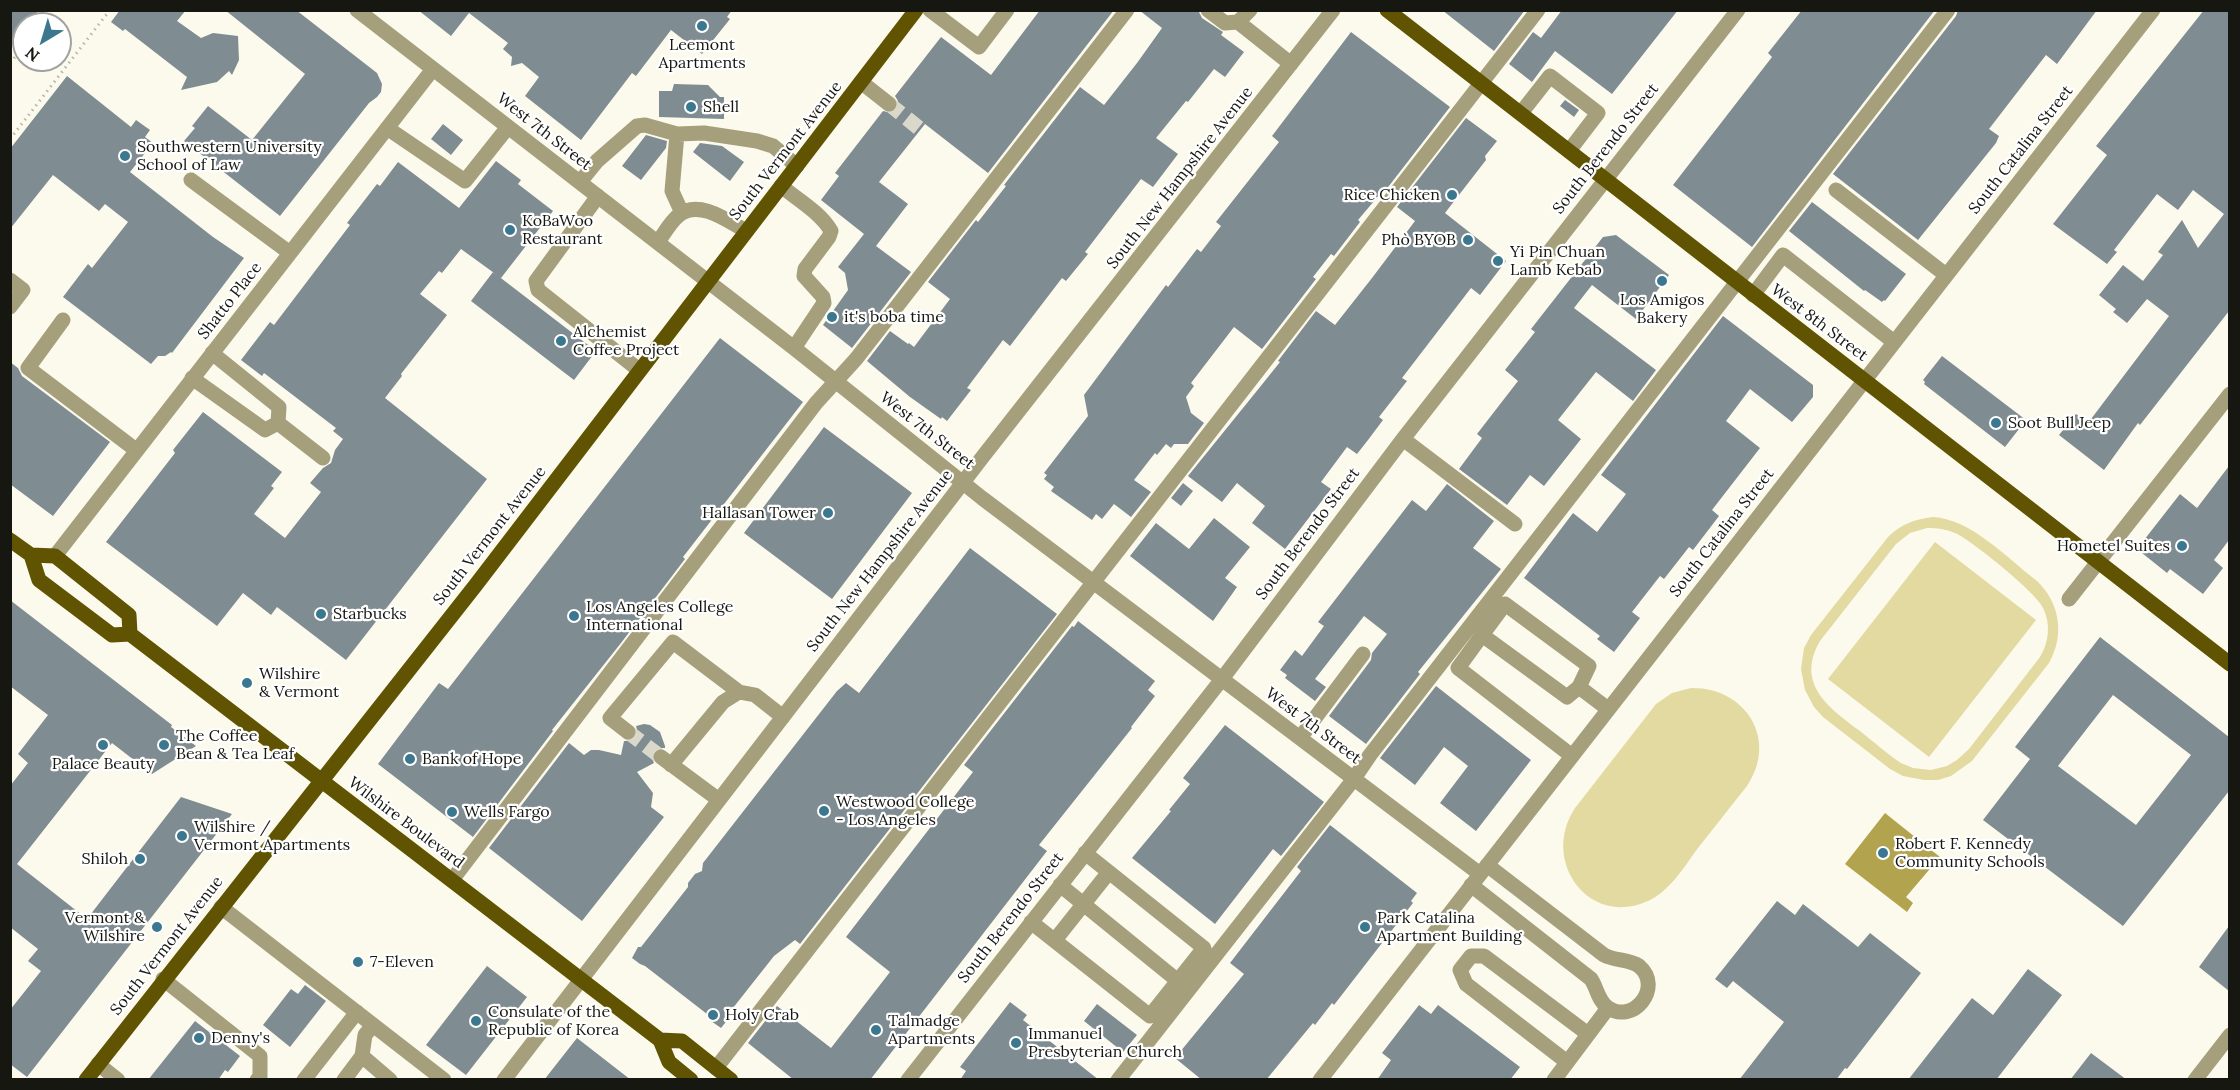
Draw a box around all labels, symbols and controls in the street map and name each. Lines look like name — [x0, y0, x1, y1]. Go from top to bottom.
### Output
north arrow — [12, 12, 72, 72]
marker: Leemont Apartments — [695, 19, 709, 33]
place label: Leemont Apartments — [658, 35, 746, 73]
text: N — [21, 43, 43, 66]
street label: South Vermont Avenue — [726, 78, 846, 224]
street label: South Berendo Street — [1549, 80, 1663, 218]
street label: South Catalina Street — [1965, 82, 2077, 218]
street label: South New Hampshire Avenue — [1103, 83, 1257, 273]
street label: West 7th Street — [493, 89, 595, 175]
place label: Shell — [703, 97, 739, 117]
marker: Shell — [684, 100, 698, 114]
place label: Southwestern University School of Law — [137, 137, 322, 175]
marker: Southwestern University School of Law — [118, 149, 132, 163]
place label: Rice Chicken — [1344, 185, 1440, 205]
marker: Rice Chicken — [1445, 188, 1459, 202]
place label: KoBaWoo Restaurant — [522, 211, 603, 249]
marker: KoBaWoo Restaurant — [503, 223, 517, 237]
place label: Phò BYOB — [1381, 230, 1456, 250]
marker: Phò BYOB — [1461, 233, 1475, 247]
place label: Yi Pin Chuan Lamb Kebab — [1510, 242, 1605, 280]
marker: Yi Pin Chuan Lamb Kebab — [1491, 254, 1505, 268]
street label: Shatto Place — [194, 259, 266, 343]
marker: Los Amigos Bakery — [1655, 274, 1669, 288]
street label: West 8th Street — [1767, 280, 1871, 366]
place label: Los Amigos Bakery — [1620, 290, 1704, 328]
place label: it's boba time — [844, 307, 944, 327]
marker: it's boba time — [825, 310, 839, 324]
place label: Alchemist Coffee Project — [573, 322, 679, 360]
marker: Alchemist Coffee Project — [554, 334, 568, 348]
street label: West 7th Street — [876, 388, 978, 474]
place label: Soot Bull Jeep — [2008, 413, 2111, 433]
marker: Soot Bull Jeep — [1989, 416, 2003, 430]
street label: South Vermont Avenue — [430, 463, 550, 609]
street label: South Berendo Street — [1252, 464, 1364, 604]
street label: South Catalina Street — [1666, 465, 1778, 601]
street label: South New Hampshire Avenue — [803, 466, 957, 656]
place label: Hallasan Tower — [702, 503, 816, 523]
marker: Hallasan Tower — [821, 506, 835, 520]
place label: Hometel Suites — [2057, 536, 2170, 556]
marker: Hometel Suites — [2175, 539, 2189, 553]
place label: Los Angeles College International — [586, 597, 733, 635]
place label: Starbucks — [333, 604, 407, 624]
marker: Starbucks — [314, 607, 328, 621]
marker: Los Angeles College International — [567, 609, 581, 623]
place label: Wilshire & Vermont — [259, 664, 339, 702]
marker: Wilshire & Vermont — [240, 676, 254, 690]
street label: West 7th Street — [1262, 684, 1364, 768]
place label: The Coffee Bean & Tea Leaf — [176, 726, 294, 764]
marker: Palace Beauty — [96, 738, 110, 752]
marker: The Coffee Bean & Tea Leaf — [157, 738, 171, 752]
place label: Bank of Hope — [422, 749, 521, 769]
marker: Bank of Hope — [403, 752, 417, 766]
place label: Palace Beauty — [52, 754, 154, 774]
street label: Wilshire Boulevard — [344, 773, 468, 873]
place label: Westwood College - Los Angeles — [836, 792, 974, 830]
place label: Wells Fargo — [464, 802, 550, 822]
marker: Westwood College - Los Angeles — [817, 804, 831, 818]
marker: Wells Fargo — [445, 805, 459, 819]
place label: Wilshire / Vermont Apartments — [194, 817, 350, 855]
marker: Wilshire / Vermont Apartments — [175, 829, 189, 843]
place label: Robert F. Kennedy Community Schools — [1895, 834, 2045, 872]
marker: Robert F. Kennedy Community Schools — [1876, 846, 1890, 860]
place label: Shiloh — [82, 849, 128, 869]
street label: South Berendo Street — [954, 849, 1068, 987]
marker: Shiloh — [133, 852, 147, 866]
street label: South Vermont Avenue — [107, 873, 227, 1019]
place label: Vermont & Wilshire — [65, 908, 145, 946]
place label: Park Catalina Apartment Building — [1377, 908, 1522, 946]
marker: Vermont & Wilshire — [150, 920, 164, 934]
marker: Park Catalina Apartment Building — [1358, 920, 1372, 934]
place label: 7-Eleven — [370, 952, 434, 972]
marker: 7-Eleven — [351, 955, 365, 969]
place label: Consulate of the Republic of Korea — [488, 1002, 619, 1040]
place label: Holy Crab — [725, 1005, 799, 1025]
marker: Holy Crab — [706, 1008, 720, 1022]
place label: Talmadge Apartments — [888, 1011, 975, 1049]
marker: Consulate of the Republic of Korea — [469, 1014, 483, 1028]
marker: Talmadge Apartments — [869, 1023, 883, 1037]
place label: Immanuel Presbyterian Church — [1028, 1024, 1182, 1062]
place label: Denny's — [211, 1028, 270, 1048]
marker: Denny's — [192, 1031, 206, 1045]
marker: Immanuel Presbyterian Church — [1009, 1036, 1023, 1050]

